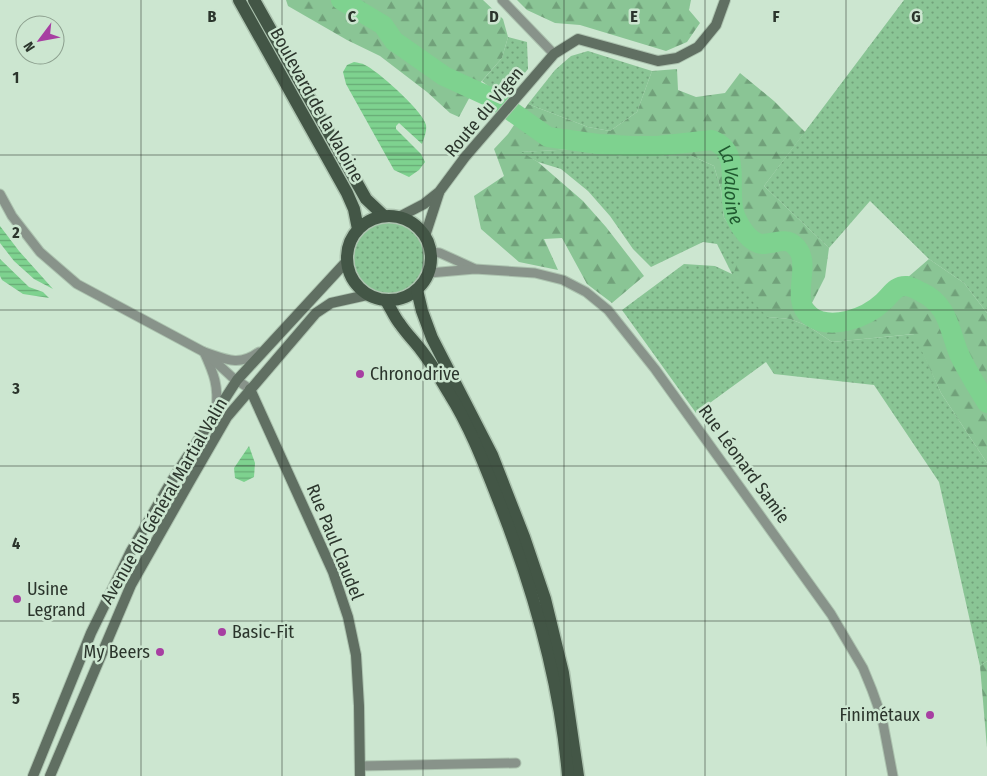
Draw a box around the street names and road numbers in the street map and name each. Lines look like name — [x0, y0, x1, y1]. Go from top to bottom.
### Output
street label: Boulevard de la Valoine — [265, 24, 369, 186]
street label: Route du Vigen — [440, 63, 528, 161]
street label: Avenue du Général Martial Valin — [96, 394, 232, 608]
street label: Rue Léonard Samie — [694, 400, 794, 528]
street label: Rue Paul Claudel — [302, 481, 368, 603]

